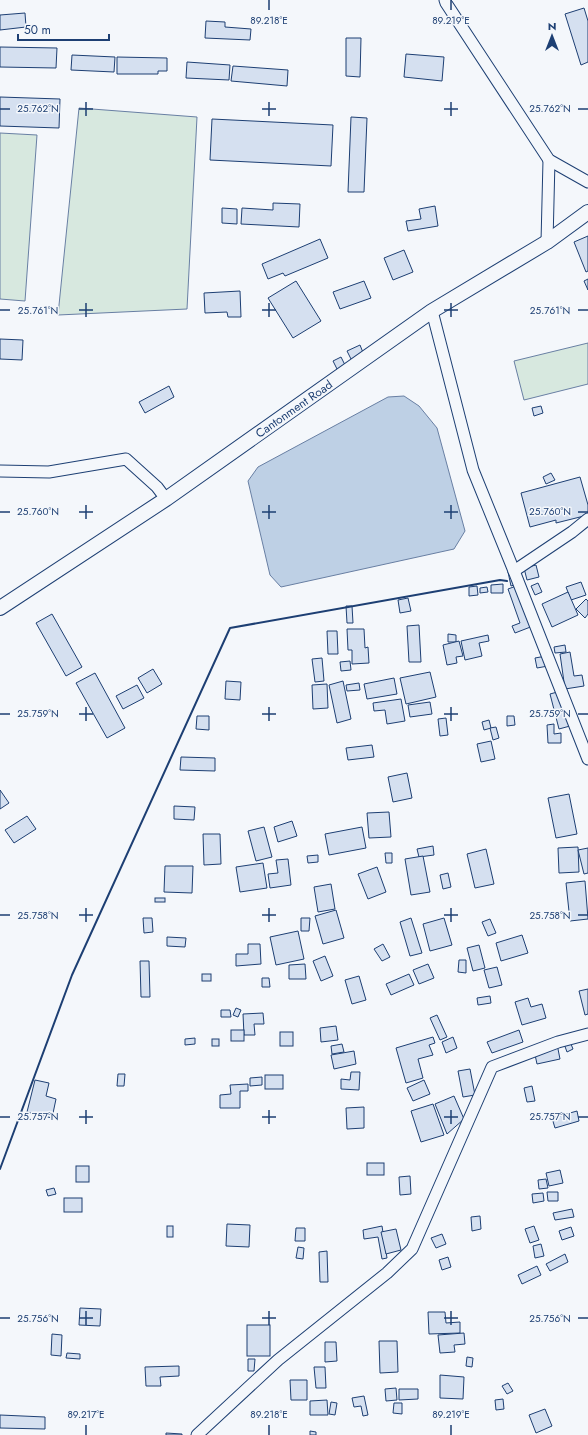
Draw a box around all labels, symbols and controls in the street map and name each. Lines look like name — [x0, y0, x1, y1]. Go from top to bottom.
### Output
text: 89.218°E — [250, 13, 288, 28]
text: 89.219°E — [432, 13, 470, 28]
scale bar — [18, 16, 109, 42]
north arrow — [532, 16, 572, 56]
text: N — [548, 18, 556, 34]
text: 50 m — [24, 21, 51, 39]
text: 25.762°N — [17, 101, 59, 116]
text: 25.762°N — [529, 101, 571, 116]
text: 25.761°N — [18, 303, 58, 318]
text: 25.761°N — [530, 303, 570, 318]
street label: Cantonment Road — [252, 376, 336, 442]
text: 25.760°N — [17, 504, 59, 519]
text: 25.760°N — [529, 504, 571, 519]
text: 25.759°N — [17, 706, 59, 721]
text: 25.759°N — [529, 706, 571, 721]
text: 25.758°N — [17, 908, 59, 923]
text: 25.758°N — [529, 908, 571, 923]
text: 25.757°N — [18, 1109, 59, 1124]
text: 25.757°N — [530, 1109, 571, 1124]
text: 25.756°N — [17, 1311, 59, 1326]
text: 25.756°N — [529, 1311, 571, 1326]
text: 89.217°E — [67, 1407, 105, 1422]
text: 89.218°E — [250, 1407, 288, 1422]
text: 89.219°E — [432, 1407, 470, 1422]

